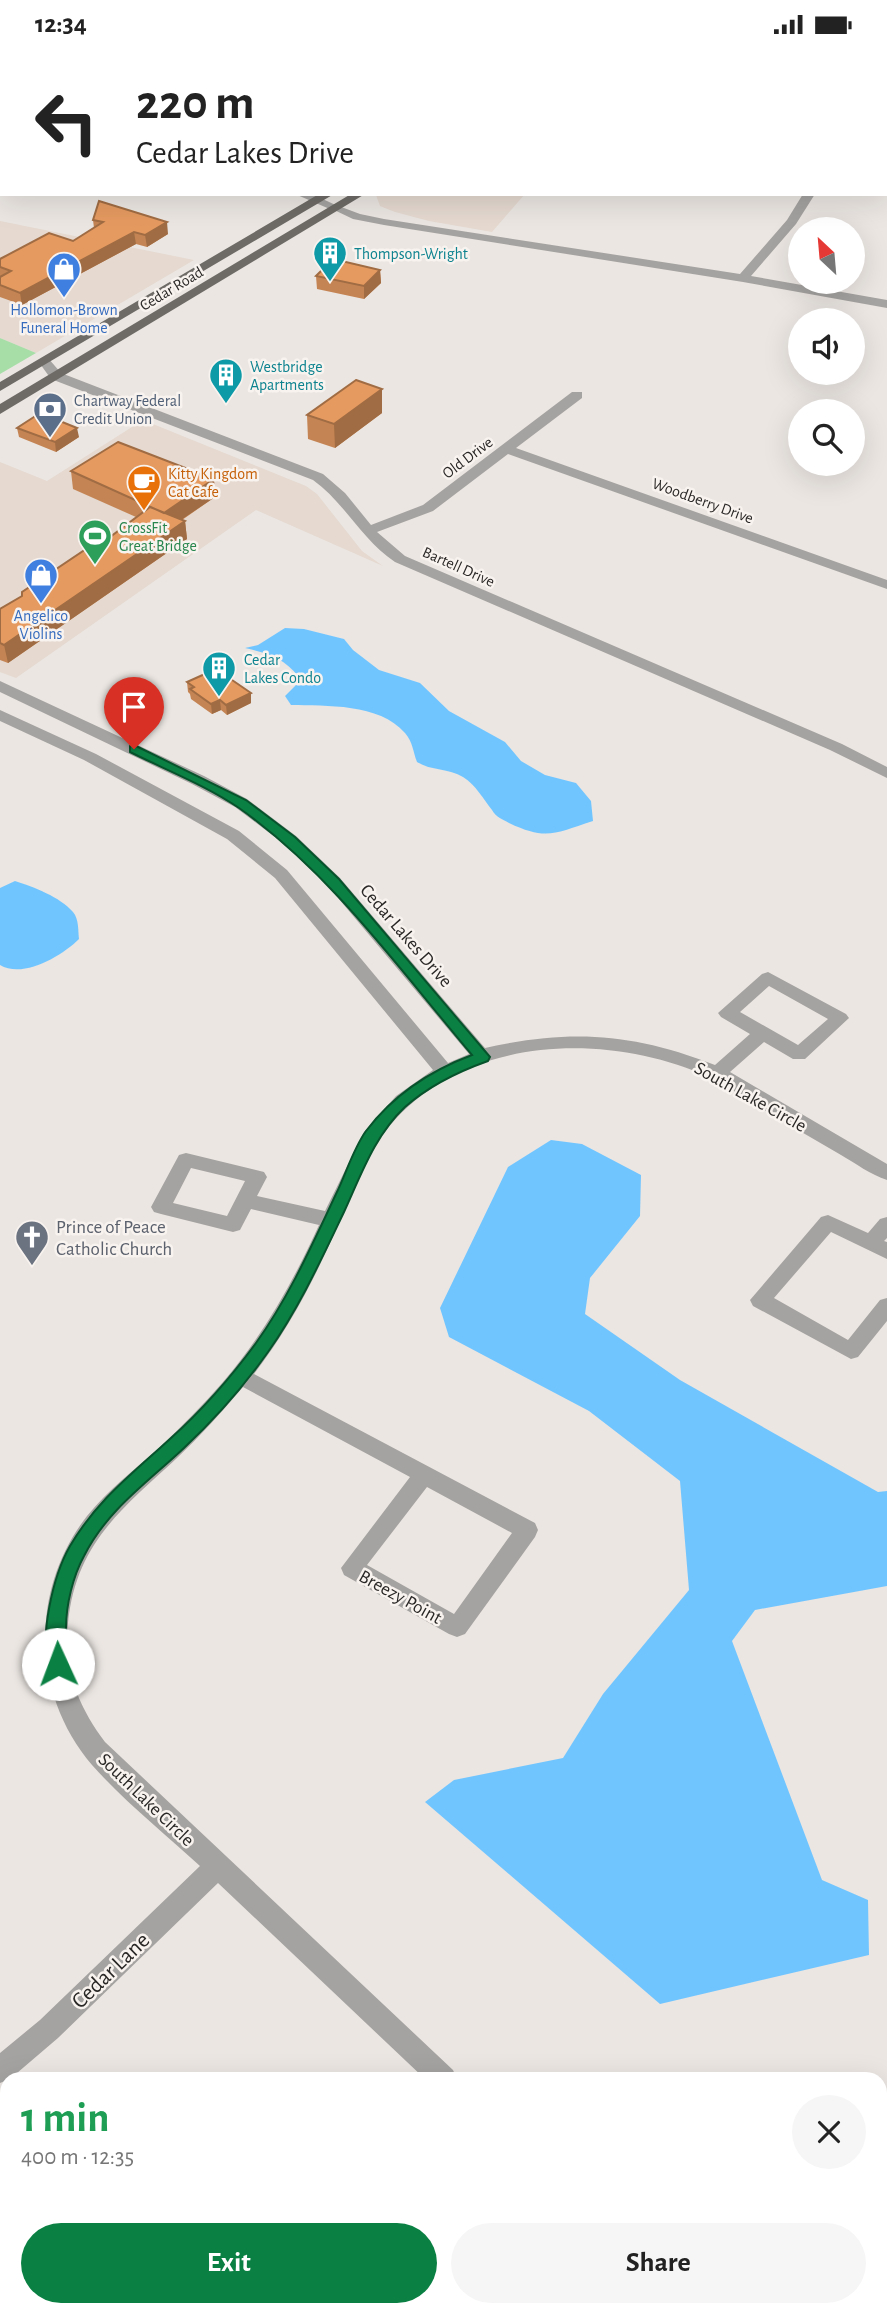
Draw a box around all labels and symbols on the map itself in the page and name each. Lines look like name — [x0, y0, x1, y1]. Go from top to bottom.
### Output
north arrow — [788, 217, 864, 294]
building icon: Thompson-Wright — [311, 234, 349, 283]
place label: Thompson-Wright — [354, 246, 468, 262]
shop icon: Hollomon-Brown Funeral Home — [45, 250, 83, 299]
street label: Cedar Road — [137, 264, 206, 314]
place label: Hollomon-Brown Funeral Home — [10, 302, 118, 336]
building icon: Westbridge Apartments — [207, 356, 245, 405]
place label: Westbridge Apartments — [250, 359, 324, 393]
bank icon: Chartway Federal Credit Union — [31, 390, 69, 439]
place label: Chartway Federal Credit Union — [74, 393, 181, 427]
street label: Old Drive — [439, 434, 496, 482]
cafe icon: Kitty Kingdom Cat Cafe — [125, 463, 163, 512]
place label: Kitty Kingdom Cat Cafe — [168, 466, 258, 500]
street label: Woodberry Drive — [650, 475, 755, 528]
sports icon: CrossFit Great Bridge — [76, 517, 114, 566]
place label: CrossFit Great Bridge — [119, 520, 197, 554]
street label: Bartell Drive — [420, 544, 497, 590]
shop icon: Angelico Violins — [22, 556, 60, 605]
place label: Angelico Violins — [14, 608, 68, 642]
building icon: Cedar Lakes Condo — [200, 649, 238, 698]
place label: Cedar Lakes Condo — [244, 652, 321, 686]
pin — [104, 677, 164, 749]
street label: Cedar Lakes Drive — [356, 881, 456, 991]
street label: South Lake Circle — [691, 1059, 810, 1136]
church icon: Prince of Peace Catholic Church — [13, 1218, 51, 1267]
place label: Prince of Peace Catholic Church — [56, 1218, 172, 1259]
street label: Breezy Point — [356, 1567, 445, 1628]
position arrow — [21, 1627, 95, 1701]
street label: South Lake Circle — [94, 1750, 198, 1850]
street label: Cedar Lane — [68, 1929, 154, 2013]

